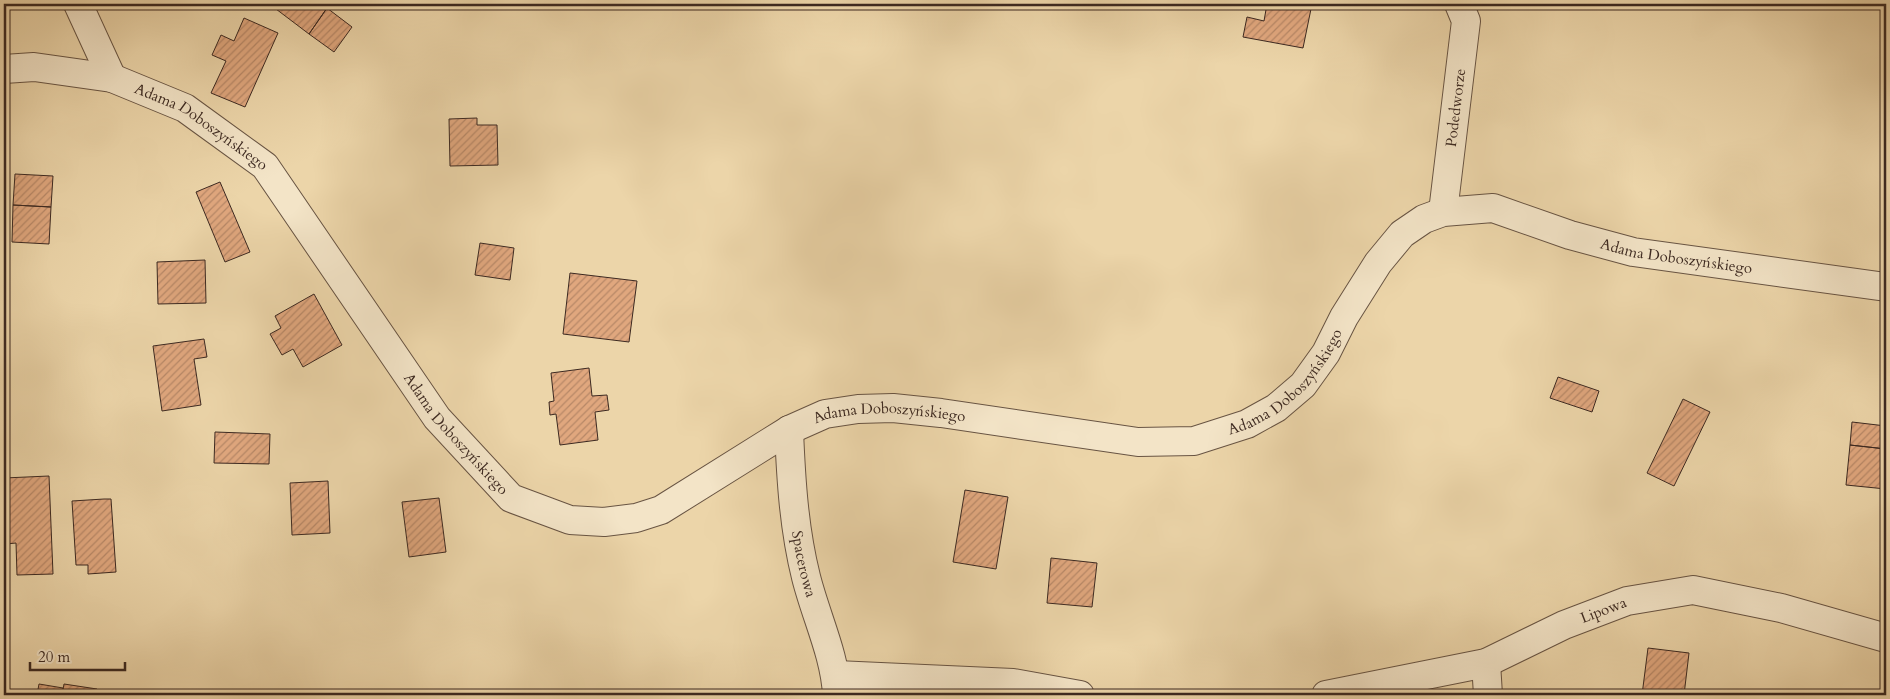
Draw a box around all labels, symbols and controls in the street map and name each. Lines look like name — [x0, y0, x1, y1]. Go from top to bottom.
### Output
street label: Podedworze — [1441, 67, 1470, 148]
street label: Adama Doboszyńskiego — [132, 78, 272, 175]
street label: Adama Doboszyńskiego — [1598, 234, 1754, 278]
street label: Adama Doboszyńskiego — [1225, 325, 1347, 440]
street label: Adama Doboszyńskiego — [399, 369, 513, 499]
street label: Adama Doboszyńskiego — [810, 398, 967, 428]
street label: Spacerowa — [787, 529, 821, 600]
street label: Lipowa — [1577, 592, 1630, 628]
scale bar — [30, 639, 125, 671]
text: 20 m — [38, 647, 70, 667]

